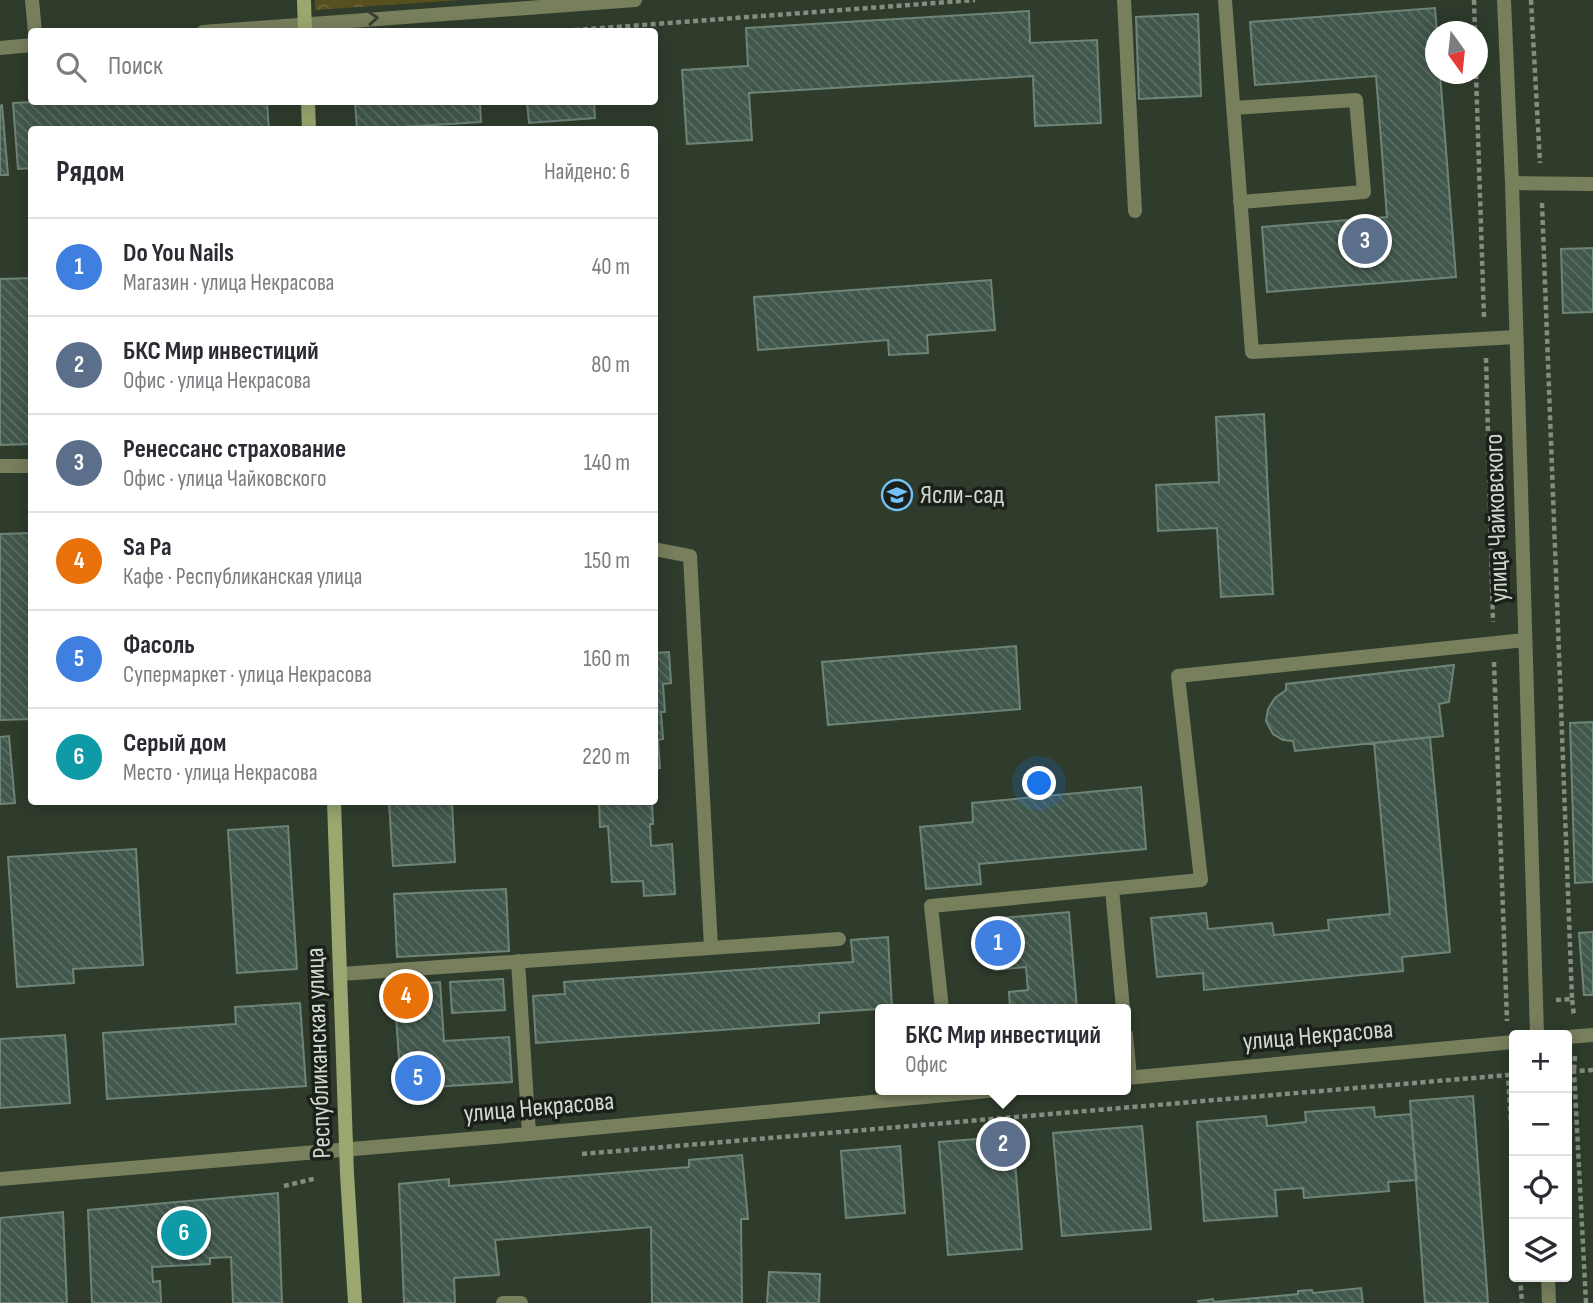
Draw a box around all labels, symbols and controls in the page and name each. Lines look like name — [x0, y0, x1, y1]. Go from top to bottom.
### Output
one-way arrow — [367, 11, 378, 26]
north arrow — [1425, 21, 1488, 84]
search box — [28, 28, 658, 105]
icon: search — [52, 48, 90, 86]
text: Поиск — [108, 51, 163, 82]
text: Рядом — [56, 154, 124, 190]
text: Найдено: 6 — [544, 158, 630, 186]
pin: 3 — [1342, 215, 1388, 267]
text: Do You Nails — [123, 238, 234, 269]
text: 1 — [74, 253, 84, 281]
text: 40 m — [592, 253, 630, 281]
text: Магазин · улица Некрасова — [123, 269, 334, 297]
text: БКС Мир инвестиций — [123, 336, 319, 367]
text: 2 — [74, 351, 84, 379]
text: 80 m — [591, 351, 630, 379]
text: Офис · улица Некрасова — [123, 367, 311, 395]
street label: улица Чайковского — [1479, 433, 1515, 603]
text: Ренессанс страхование — [123, 434, 346, 465]
text: 3 — [74, 449, 84, 477]
text: 140 m — [584, 449, 630, 477]
text: Офис · улица Чайковского — [123, 465, 327, 493]
school or university icon: Ясли-сад — [880, 478, 914, 512]
place label: Ясли-сад — [920, 480, 1004, 511]
text: Sa Pa — [123, 532, 172, 563]
text: 4 — [74, 547, 84, 575]
text: 150 m — [584, 547, 630, 575]
text: Кафе · Республиканская улица — [123, 563, 362, 591]
text: Фасоль — [123, 630, 195, 661]
text: 5 — [74, 645, 84, 673]
text: 160 m — [583, 645, 630, 673]
text: Супермаркет · улица Некрасова — [123, 661, 372, 689]
text: Серый дом — [123, 728, 226, 759]
text: 6 — [74, 743, 84, 771]
text: 220 m — [582, 743, 630, 771]
text: Место · улица Некрасова — [123, 759, 318, 787]
your location — [1022, 766, 1056, 800]
pin: 1 — [975, 917, 1021, 969]
street label: Республиканская улица — [300, 947, 338, 1159]
pin: 4 — [383, 970, 429, 1022]
popup — [875, 1004, 1131, 1095]
street label: улица Некрасова — [1242, 1014, 1394, 1058]
text: БКС Мир инвестиций — [905, 1020, 1101, 1051]
map controls — [1509, 1030, 1572, 1282]
button: + — [1509, 1030, 1572, 1093]
text: Офис — [905, 1051, 948, 1079]
pin: 5 — [395, 1052, 441, 1104]
street label: улица Некрасова — [463, 1086, 615, 1130]
button: − — [1509, 1093, 1572, 1156]
pin: 2 — [980, 1118, 1026, 1170]
button: locate — [1509, 1156, 1572, 1219]
pin: 6 — [161, 1207, 207, 1259]
button: layers — [1509, 1219, 1572, 1282]

